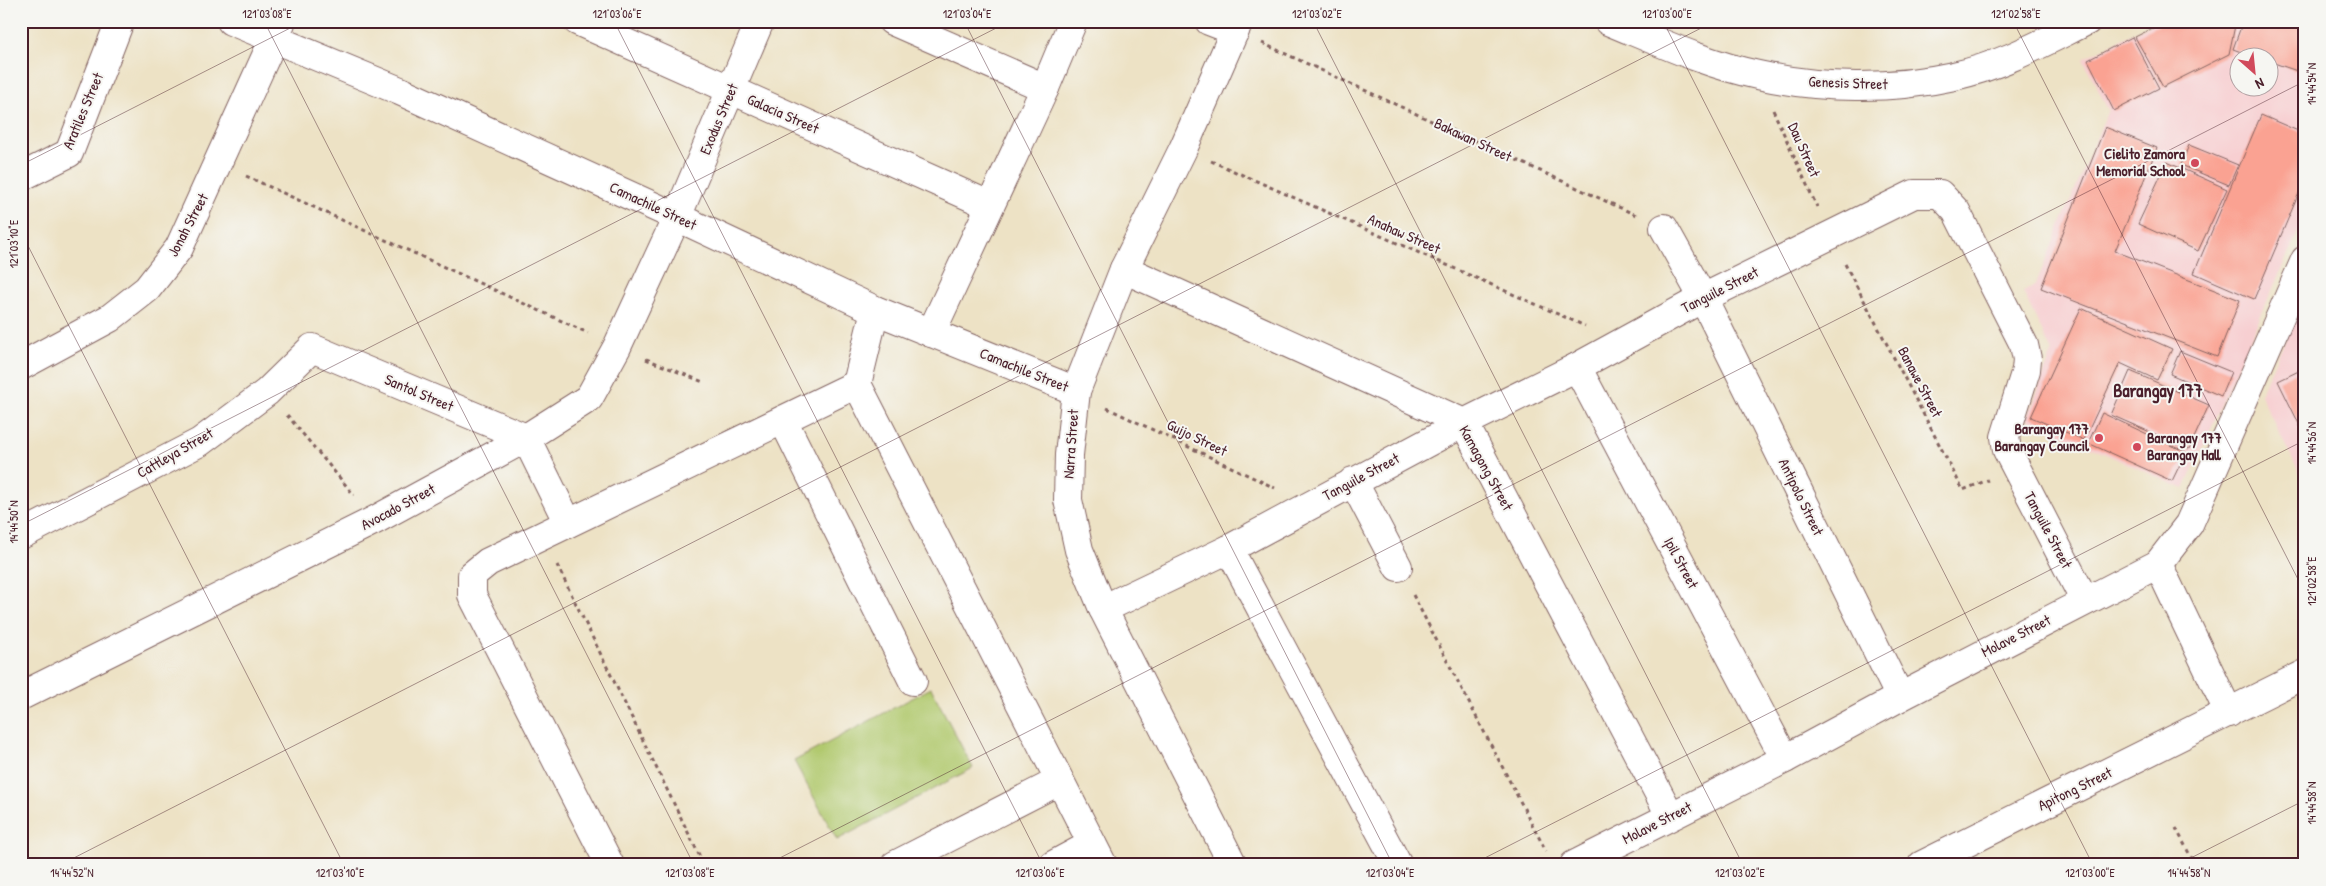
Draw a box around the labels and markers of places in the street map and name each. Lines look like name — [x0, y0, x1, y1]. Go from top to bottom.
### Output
place label: Cielito Zamora Memorial School — [2096, 143, 2186, 181]
marker: Cielito Zamora Memorial School — [2189, 157, 2201, 169]
place label: Barangay 177 Barangay Council — [1995, 418, 2090, 457]
place label: Barangay 177 Barangay Hall — [2147, 427, 2222, 466]
marker: Barangay 177 Barangay Council — [2093, 432, 2105, 444]
marker: Barangay 177 Barangay Hall — [2131, 441, 2143, 453]

